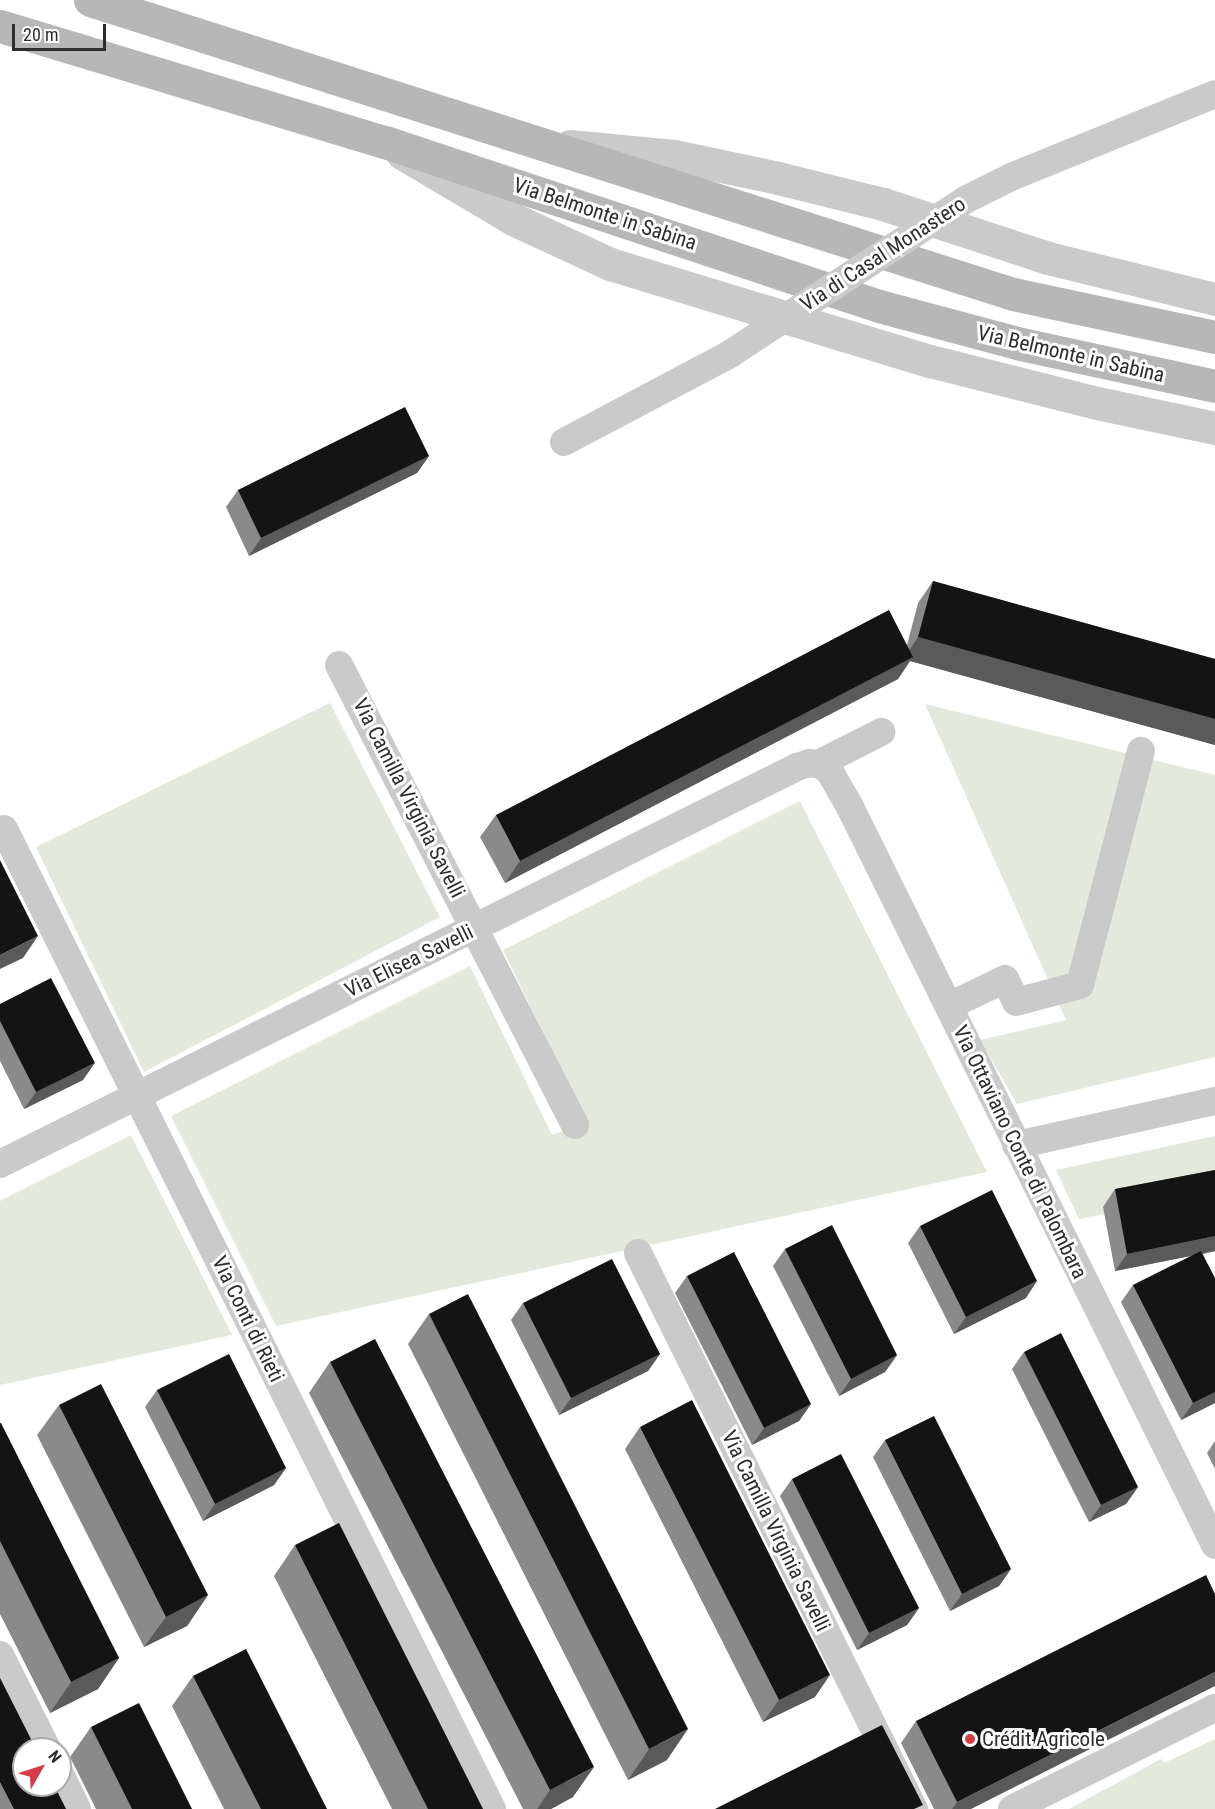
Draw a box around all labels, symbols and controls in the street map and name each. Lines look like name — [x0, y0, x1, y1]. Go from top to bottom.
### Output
scale bar — [15, 12, 110, 50]
text: 20 m — [23, 24, 58, 45]
street label: Via Belmonte in Sabina — [510, 172, 700, 256]
street label: Via di Casal Monastero — [796, 191, 970, 317]
street label: Via Belmonte in Sabina — [975, 320, 1167, 388]
street label: Via Camilla Virginia Savelli — [348, 694, 470, 902]
street label: Via Elisea Savelli — [341, 919, 477, 1003]
street label: Via Ottaviano Conte di Palombara — [948, 1021, 1092, 1283]
street label: Via Conti di Rieti — [207, 1252, 289, 1386]
street label: Via Camilla Virginia Savelli — [716, 1426, 836, 1636]
place label: Crédit Agricole — [982, 1726, 1105, 1752]
marker: Crédit Agricole — [963, 1732, 977, 1746]
north arrow — [12, 1737, 72, 1797]
text: N — [44, 1747, 65, 1766]

